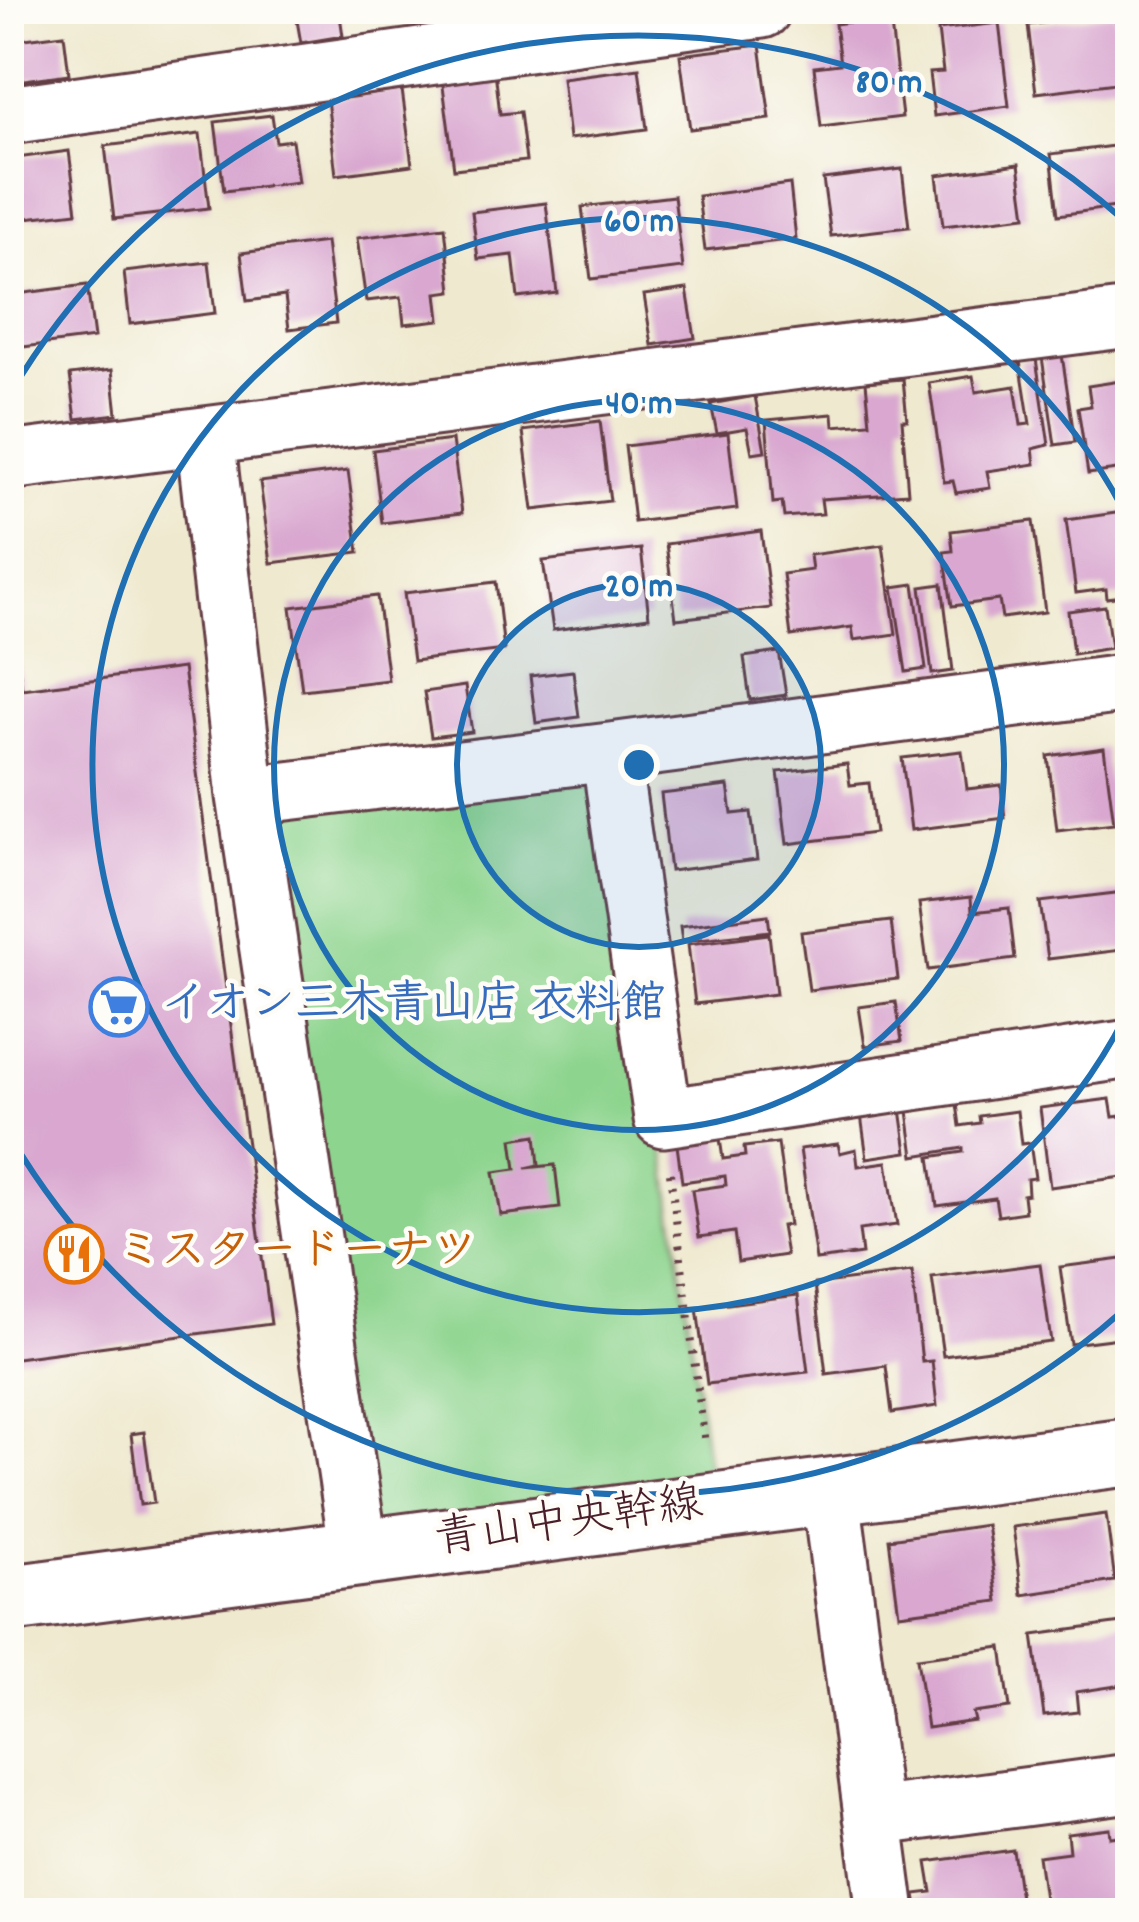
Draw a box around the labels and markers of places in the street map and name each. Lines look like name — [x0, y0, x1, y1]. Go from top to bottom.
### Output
centre of rings — [618, 744, 660, 786]
place label: イオン三木青山店 衣料館 — [161, 975, 665, 1039]
supermarket icon: イオン三木青山店 衣料館 — [88, 976, 150, 1038]
place label: ミスタードーナツ — [116, 1222, 477, 1286]
restaurant icon: ミスタードーナツ — [43, 1223, 105, 1285]

